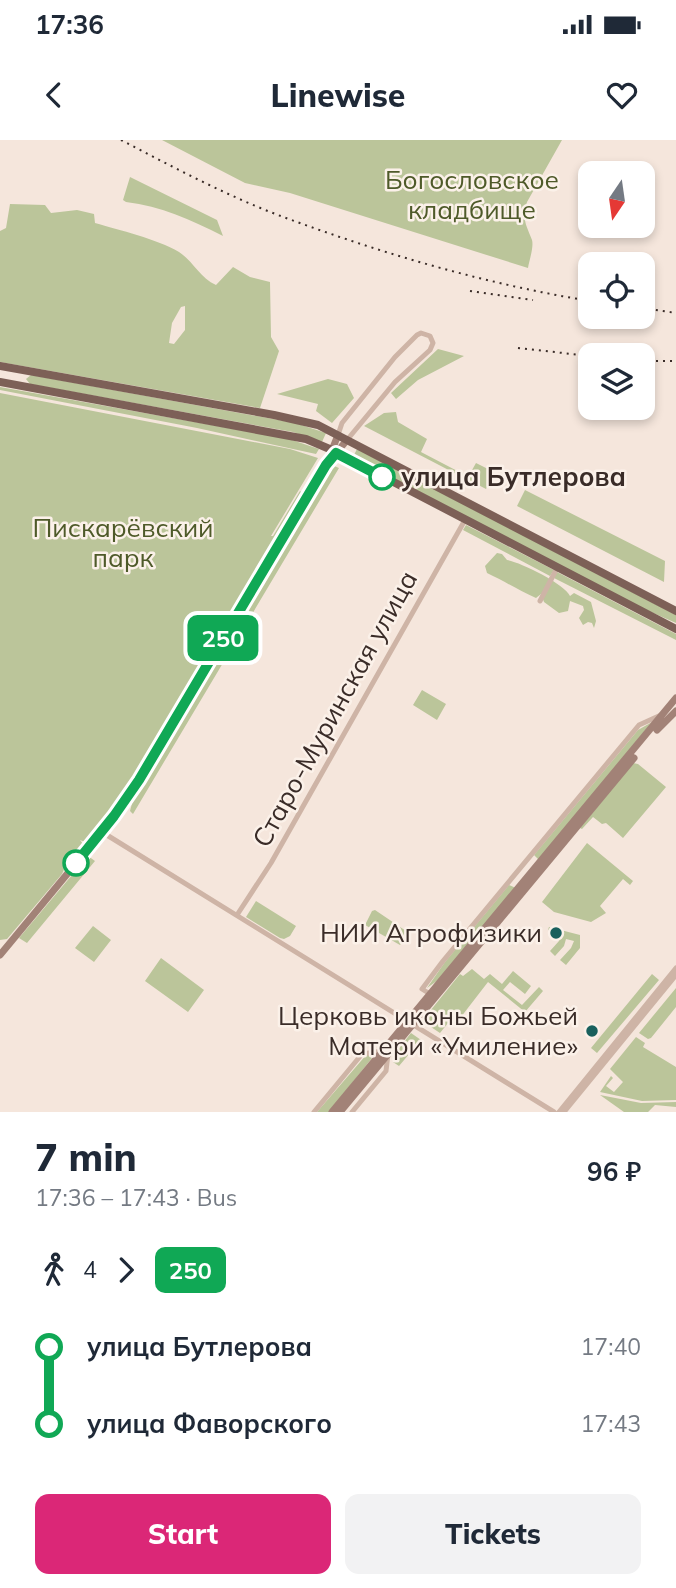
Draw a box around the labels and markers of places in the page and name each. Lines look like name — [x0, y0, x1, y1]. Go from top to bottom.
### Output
place label: улица Бутлерова — [401, 460, 626, 493]
marker: улица Бутлерова — [369, 464, 395, 490]
unlabelled marker — [63, 850, 89, 876]
place label: НИИ Агрофизики — [320, 916, 542, 949]
marker: НИИ Агрофизики — [548, 925, 564, 941]
place label: Церковь иконы Божьей Матери «Умиление» — [278, 999, 578, 1062]
marker: Церковь иконы Божьей Матери «Умиление» — [584, 1023, 600, 1039]

